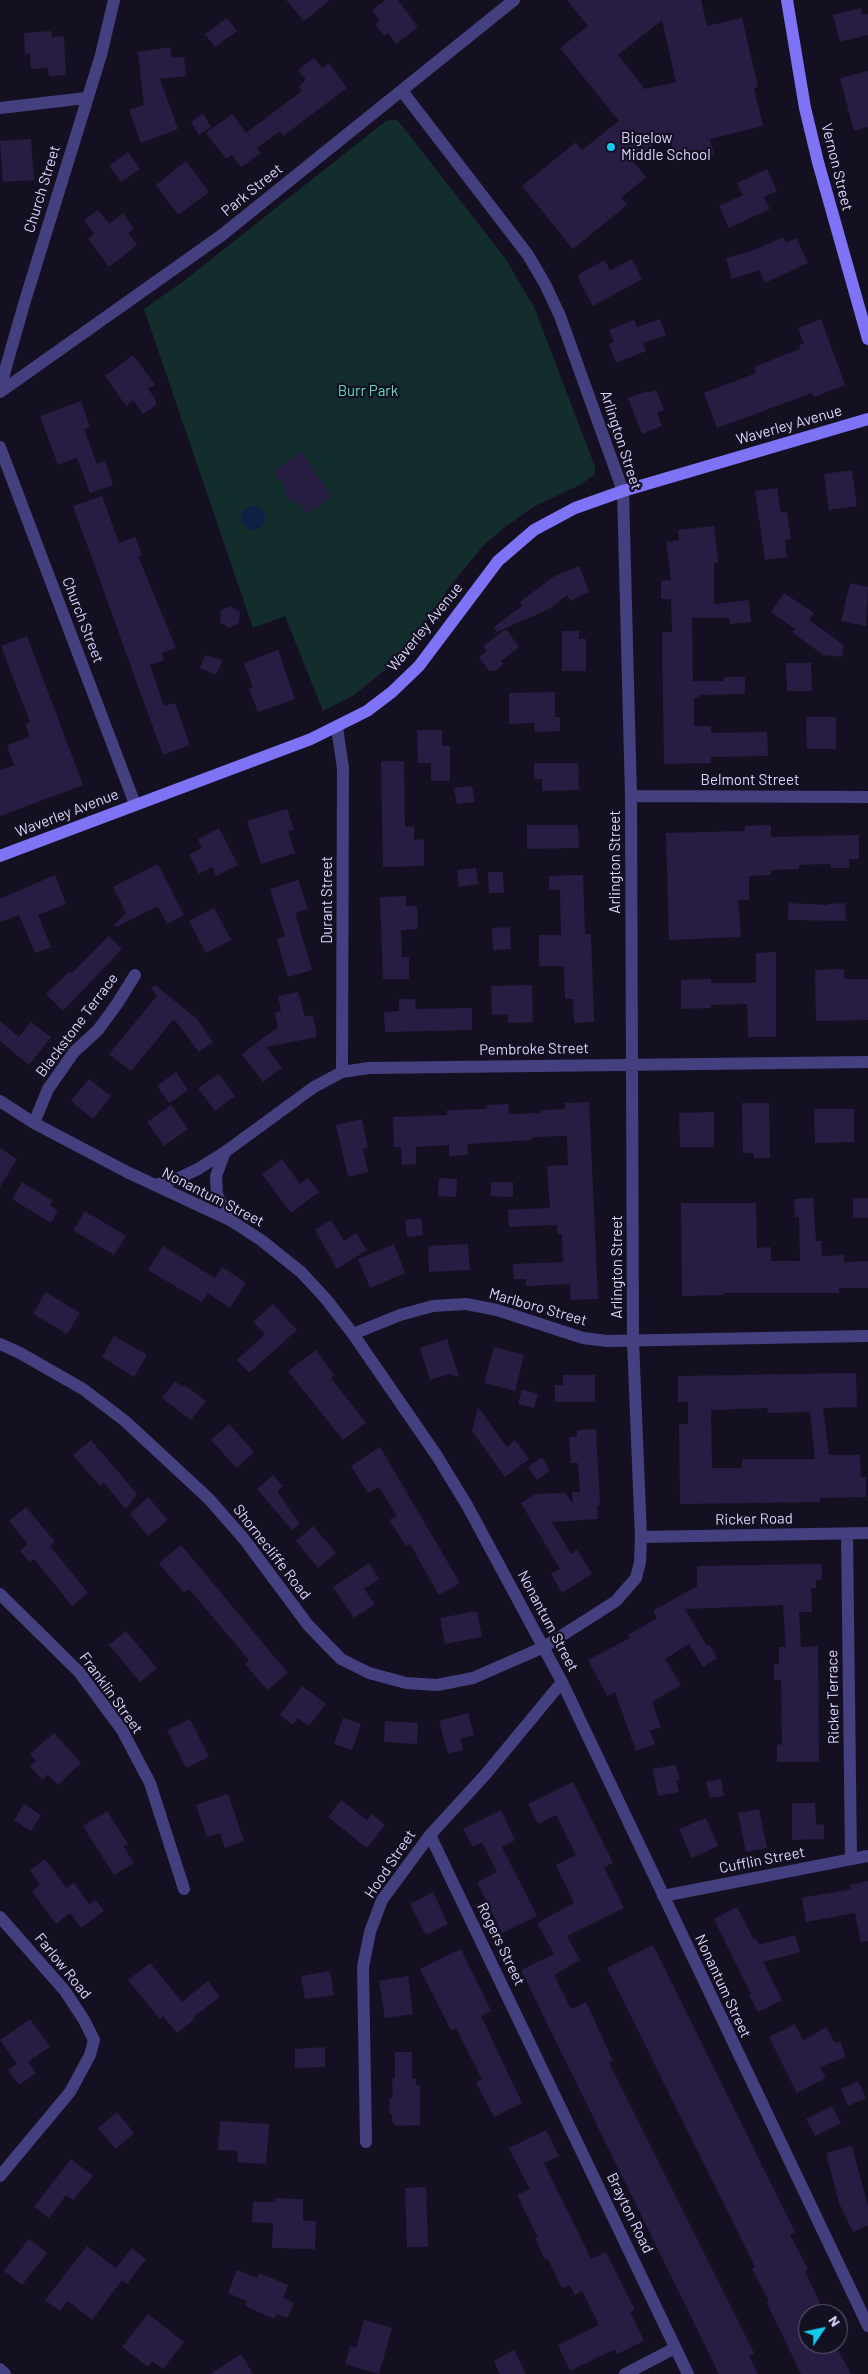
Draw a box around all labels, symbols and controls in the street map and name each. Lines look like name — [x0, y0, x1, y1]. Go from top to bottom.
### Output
street label: Vernon Street — [817, 121, 857, 213]
place label: Bigelow Middle School — [621, 129, 711, 164]
marker: Bigelow Middle School — [605, 141, 617, 153]
street label: Church Street — [20, 143, 64, 235]
street label: Park Street — [218, 160, 286, 220]
park label: Burr Park — [338, 382, 398, 400]
street label: Arlington Street — [596, 388, 646, 492]
street label: Waverley Avenue — [734, 401, 844, 449]
street label: Church Street — [58, 575, 108, 665]
street label: Waverley Avenue — [384, 579, 466, 675]
street label: Belmont Street — [701, 771, 799, 789]
street label: Waverley Avenue — [13, 785, 121, 841]
street label: Arlington Street — [606, 810, 624, 914]
street label: Durant Street — [318, 856, 336, 944]
street label: Blackstone Terrace — [32, 970, 122, 1080]
street label: Pembroke Street — [479, 1039, 589, 1059]
street label: Nonantum Street — [159, 1164, 267, 1230]
street label: Arlington Street — [608, 1215, 626, 1319]
street label: Marlboro Street — [487, 1284, 589, 1330]
street label: Shornecliffe Road — [229, 1501, 315, 1603]
street label: Ricker Road — [715, 1509, 793, 1529]
street label: Nonantum Street — [514, 1567, 582, 1675]
street label: Franklin Street — [75, 1649, 147, 1737]
street label: Ricker Terrace — [823, 1650, 843, 1744]
street label: Hood Street — [361, 1827, 419, 1901]
street label: Cufflin Street — [718, 1843, 806, 1877]
street label: Rogers Street — [473, 1900, 529, 1988]
street label: Farlow Road — [31, 1929, 95, 2003]
street label: Nonantum Street — [691, 1931, 755, 2041]
street label: Brayton Road — [603, 2170, 657, 2256]
north arrow — [798, 2304, 848, 2354]
text: N — [825, 2312, 845, 2330]

